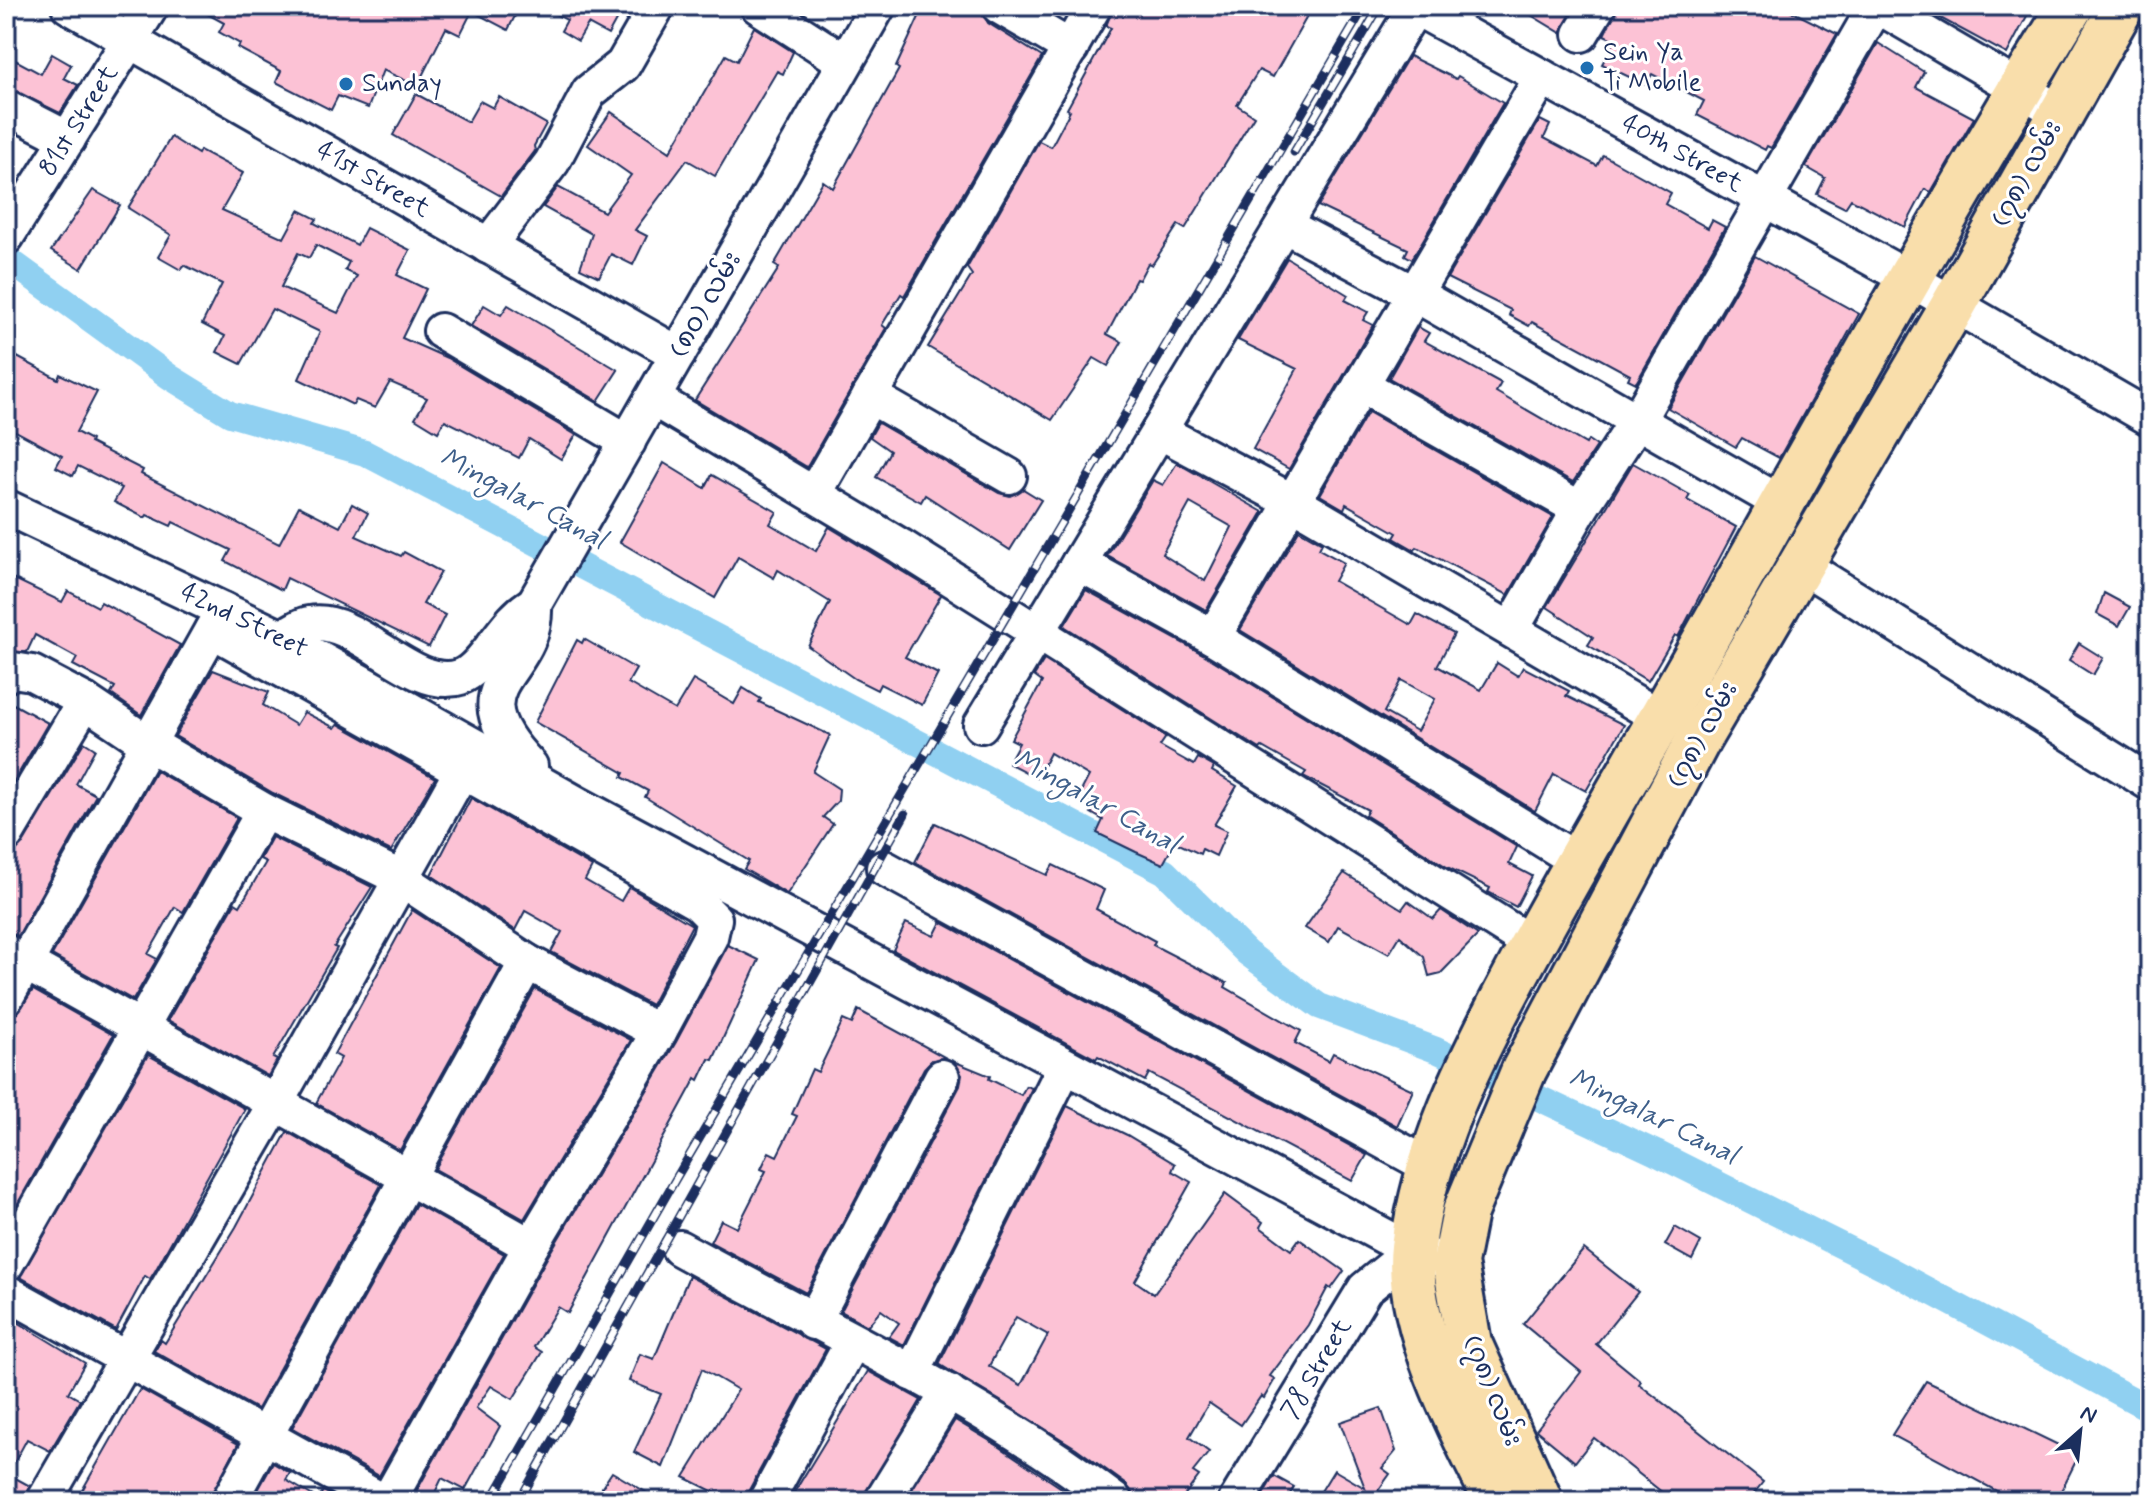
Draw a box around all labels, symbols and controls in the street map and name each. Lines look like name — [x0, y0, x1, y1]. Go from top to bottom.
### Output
place label: Sein Ya Ti Mobile — [1603, 36, 1702, 100]
street label: 81st Street — [31, 59, 127, 183]
marker: Sein Ya Ti Mobile — [1578, 59, 1596, 77]
place label: Sunday — [362, 67, 442, 101]
marker: Sunday — [337, 75, 355, 93]
street label: 40th Street — [1615, 107, 1749, 201]
street label: (၇၈) လမ်း — [1982, 114, 2072, 234]
street label: 41st Street — [310, 134, 436, 226]
street label: (၈၀) လမ်း — [660, 245, 750, 364]
water label: Mingalar Canal — [432, 439, 615, 561]
street label: 42nd Street — [175, 576, 313, 666]
street label: (၇၈) လမ်း — [1658, 675, 1748, 795]
water label: Mingalar Canal — [1006, 741, 1187, 866]
water label: Mingalar Canal — [1561, 1060, 1746, 1177]
street label: 78 Street — [1274, 1312, 1360, 1426]
street label: (၇၈) လမ်း — [1452, 1330, 1532, 1452]
north arrow — [2040, 1391, 2120, 1471]
text: N — [2075, 1399, 2101, 1431]

